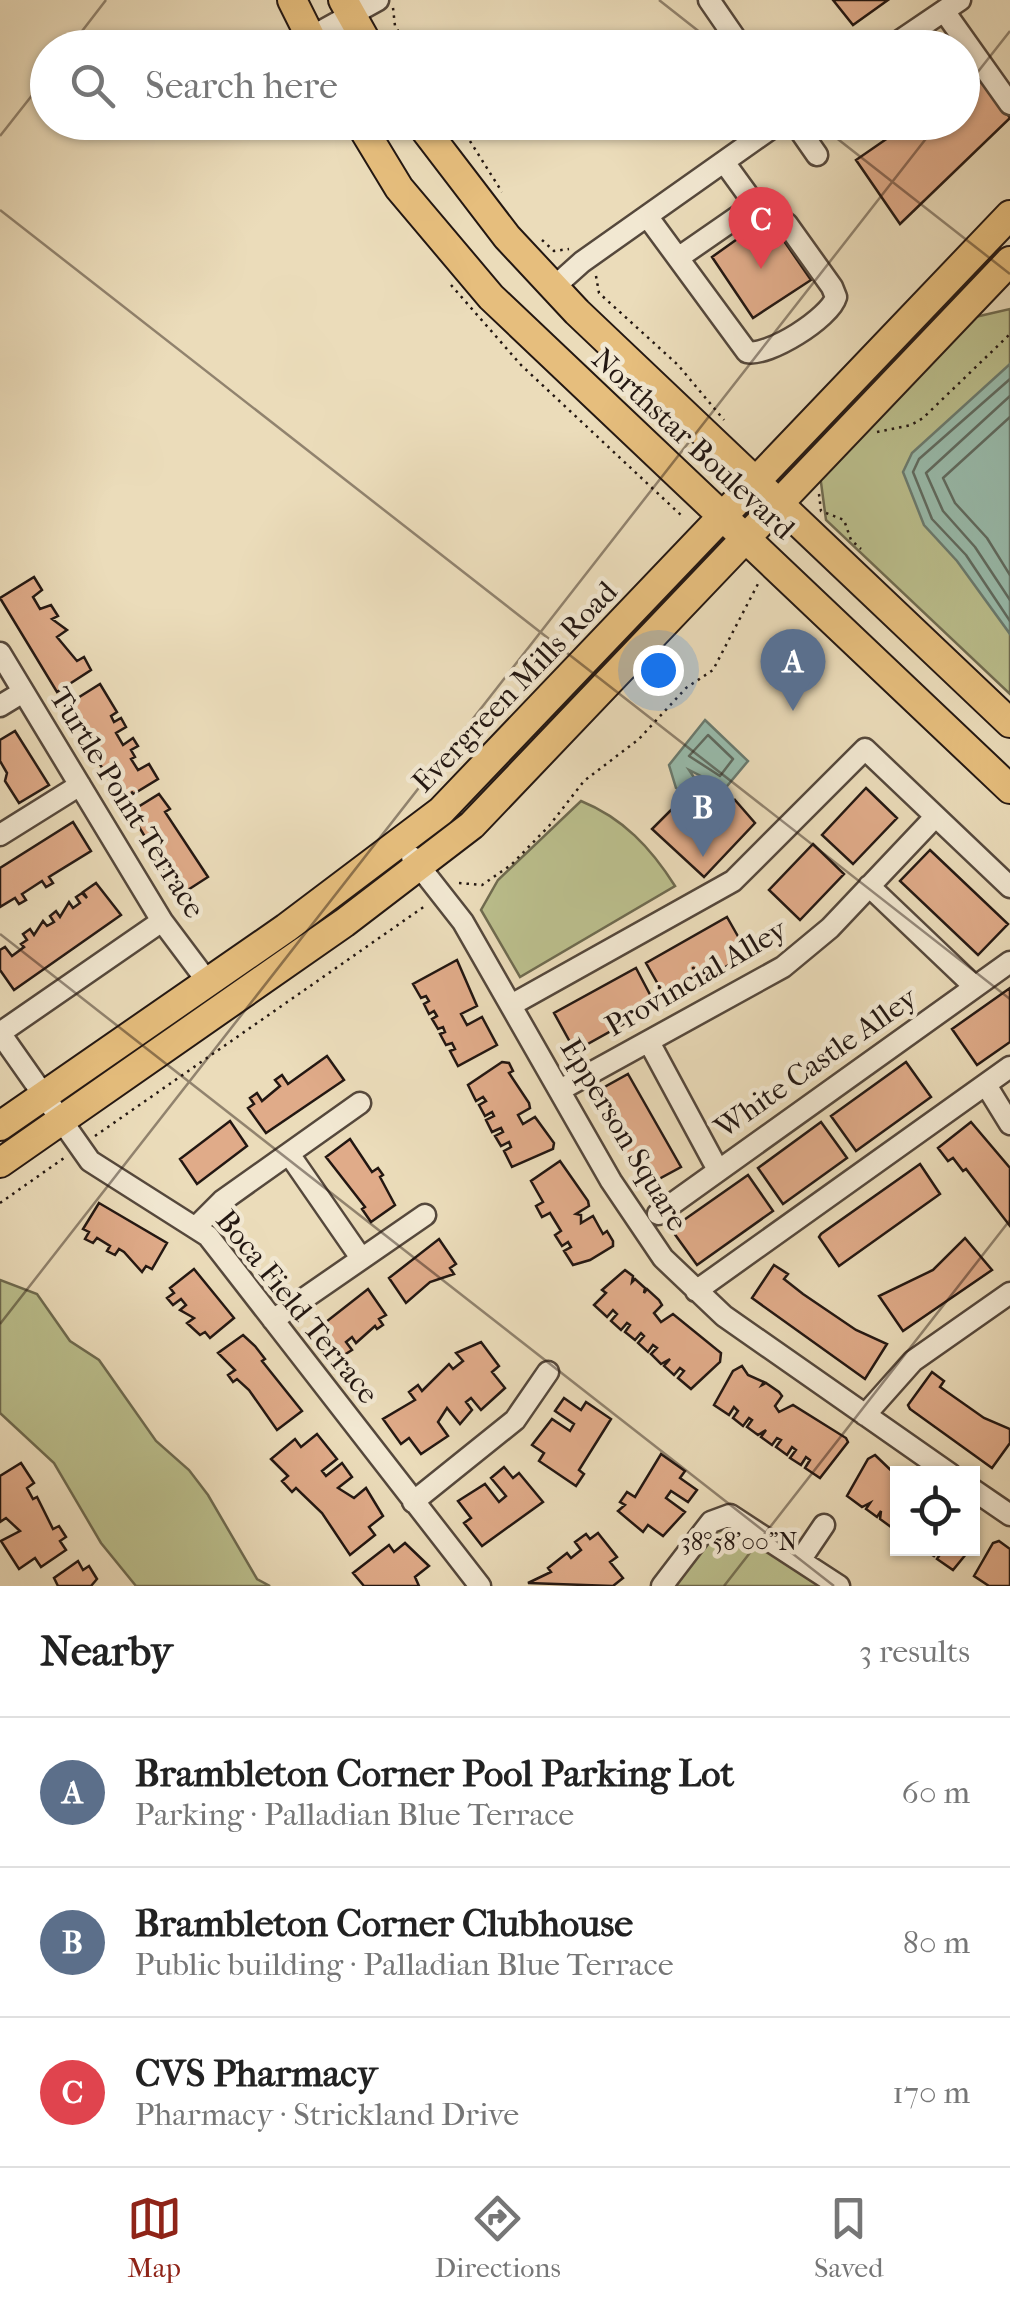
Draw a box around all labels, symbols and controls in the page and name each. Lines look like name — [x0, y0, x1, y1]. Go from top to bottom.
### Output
search box — [30, 30, 980, 140]
icon: search — [65, 58, 120, 113]
text: Search here — [145, 63, 338, 108]
pin: C — [728, 186, 794, 269]
street label: Northstar Boulevard — [585, 341, 802, 547]
street label: Evergreen Mills Road — [405, 574, 625, 800]
pin: A — [760, 628, 826, 711]
your location — [633, 645, 684, 696]
street label: Turtle Point Terrace — [42, 681, 212, 925]
pin: B — [670, 774, 736, 857]
street label: Provincial Alley — [599, 911, 794, 1044]
street label: White Castle Alley — [708, 980, 924, 1146]
street label: Epperson Square — [553, 1033, 695, 1237]
street label: Boca Field Terrace — [208, 1203, 386, 1411]
map controls — [890, 1466, 980, 1556]
button: locate — [890, 1466, 980, 1556]
text: 38°58'00"N — [681, 1527, 797, 1556]
text: Nearby — [40, 1627, 172, 1676]
text: 3 results — [859, 1633, 970, 1670]
text: Brambleton Corner Pool Parking Lot — [135, 1751, 734, 1796]
text: A — [62, 1774, 83, 1811]
text: 60 m — [902, 1774, 970, 1811]
text: Parking · Palladian Blue Terrace — [135, 1796, 574, 1833]
text: Brambleton Corner Clubhouse — [135, 1901, 633, 1946]
text: B — [62, 1924, 83, 1961]
text: 80 m — [903, 1924, 970, 1961]
text: Public building · Palladian Blue Terrace — [135, 1946, 673, 1983]
text: CVS Pharmacy — [135, 2051, 377, 2096]
text: C — [62, 2074, 83, 2111]
text: 170 m — [892, 2074, 970, 2111]
text: Pharmacy · Strickland Drive — [135, 2096, 519, 2133]
tab: Map — [127, 2191, 182, 2284]
tab: Directions — [435, 2191, 561, 2284]
tab: Saved — [814, 2191, 883, 2284]

